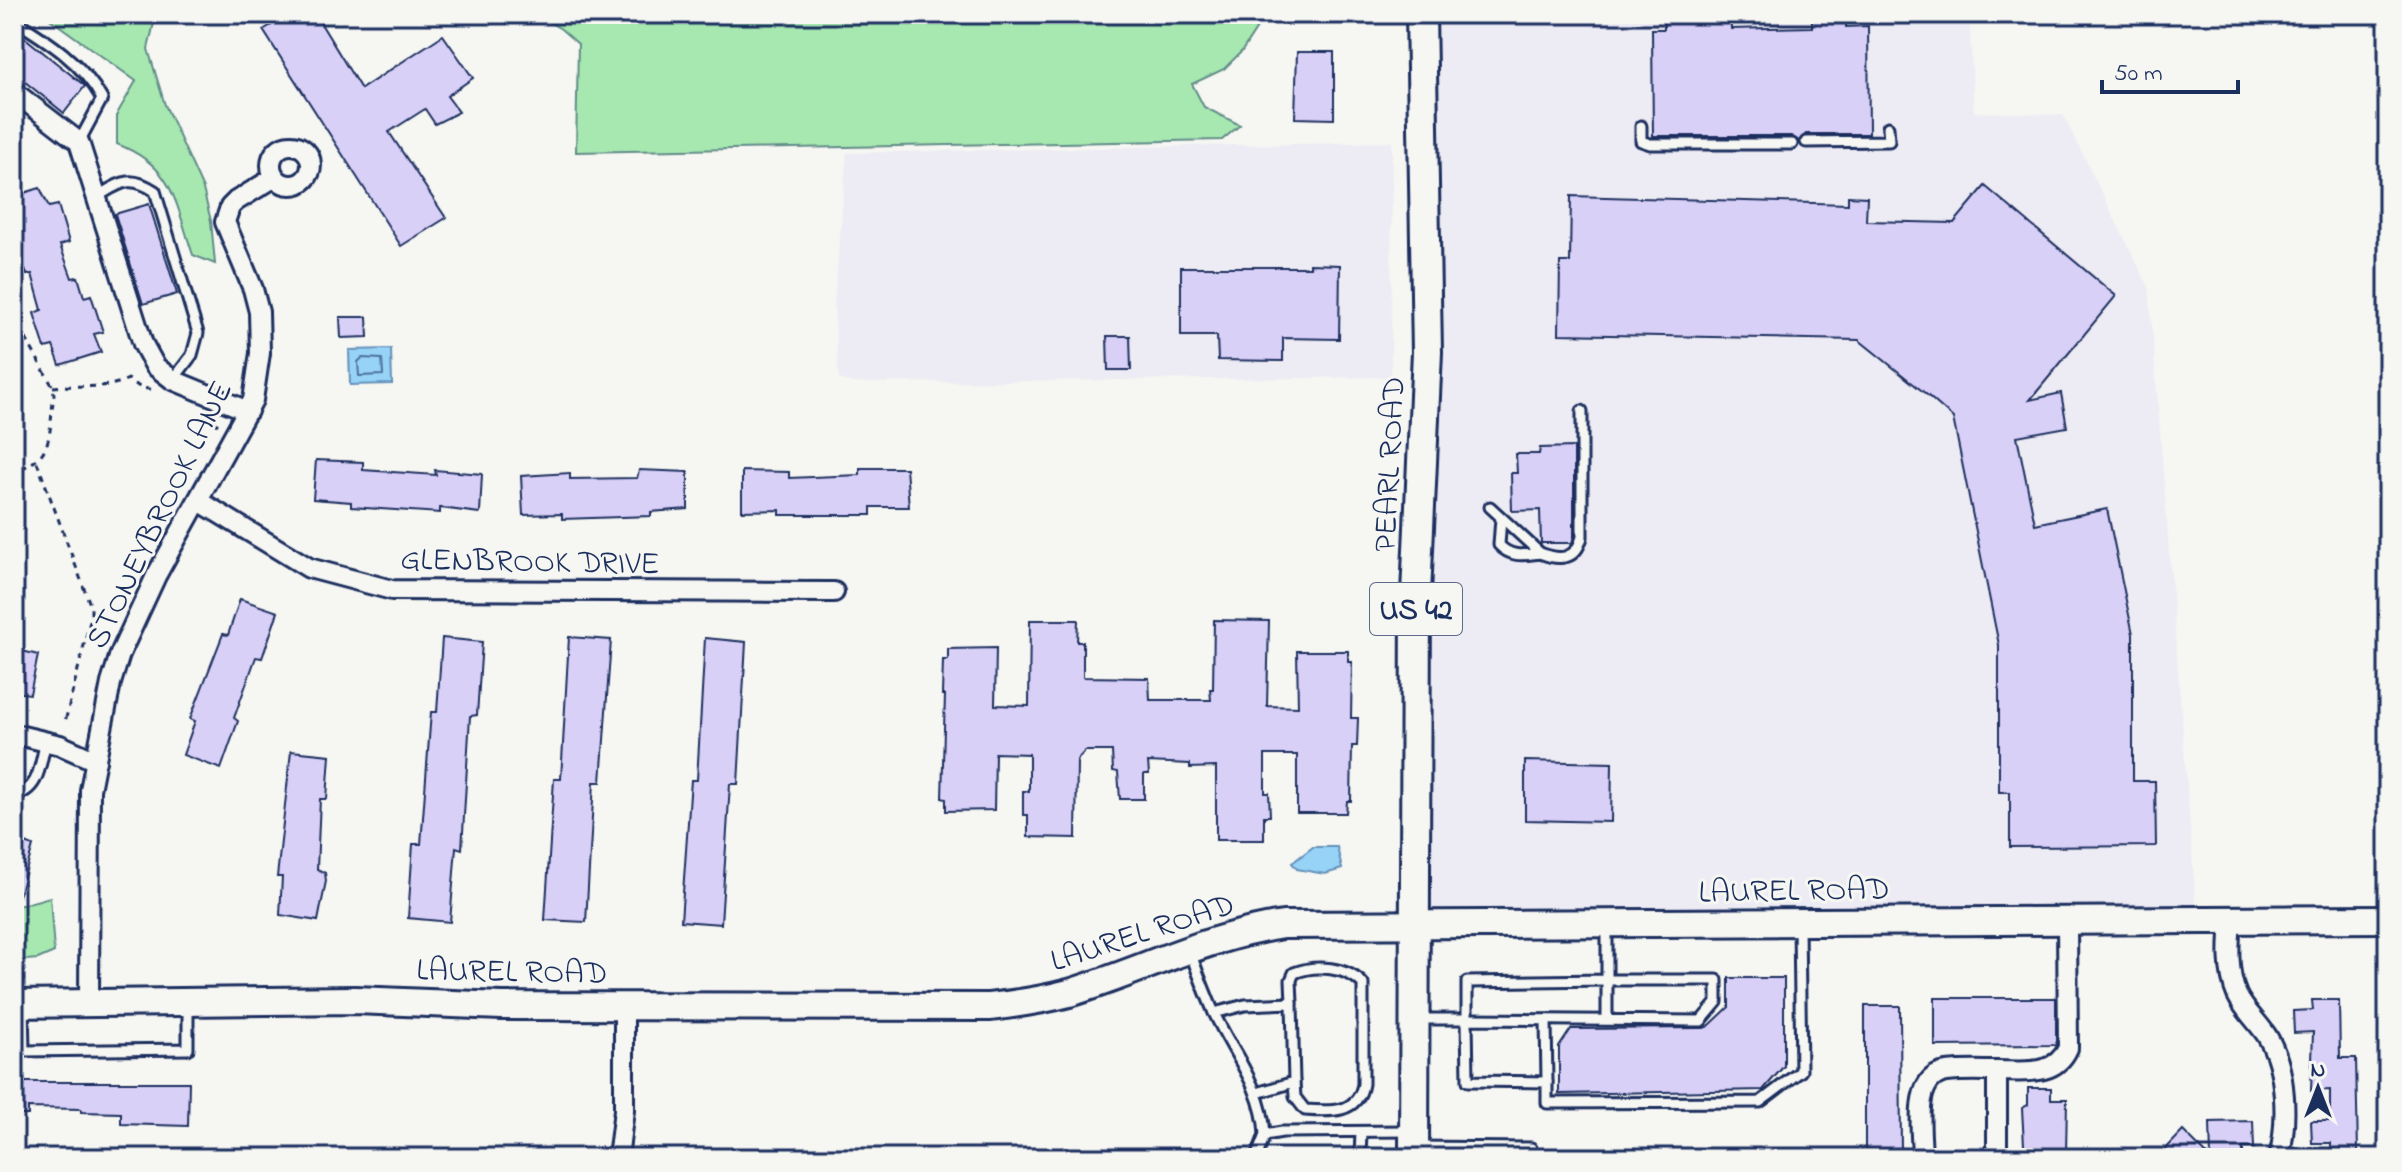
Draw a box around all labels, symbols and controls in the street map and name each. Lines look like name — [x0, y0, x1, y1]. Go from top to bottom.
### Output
scale bar — [2102, 44, 2238, 94]
text: 50 m — [2114, 57, 2163, 92]
street label: STONEYBROOK LANE — [76, 373, 247, 658]
street label: PEARL ROAD — [1363, 375, 1420, 553]
street label: GLENBROOK DRIVE — [400, 538, 660, 589]
road number: US 42 — [1370, 583, 1462, 635]
street label: LAUREL ROAD — [1698, 867, 1890, 918]
street label: LAUREL ROAD — [1045, 882, 1241, 986]
street label: LAUREL ROAD — [416, 948, 608, 999]
north arrow — [2278, 1048, 2358, 1128]
text: N — [2311, 1055, 2325, 1087]

